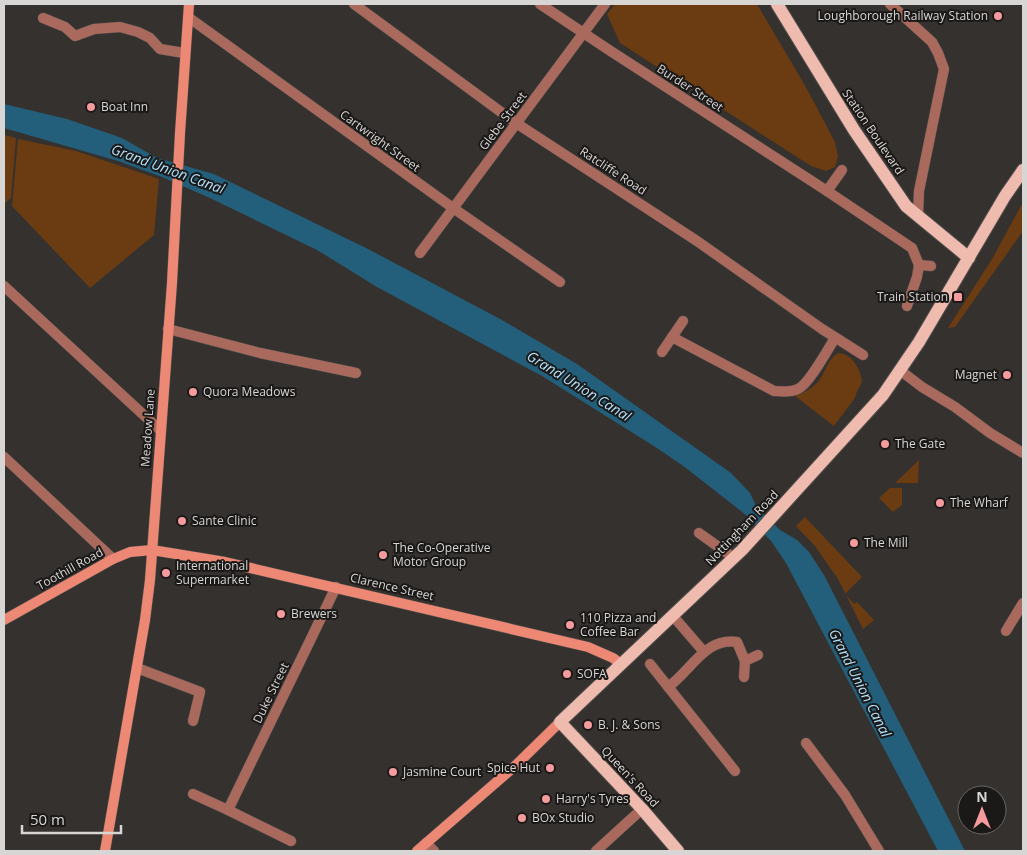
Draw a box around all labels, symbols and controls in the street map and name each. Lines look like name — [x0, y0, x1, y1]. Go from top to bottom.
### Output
place label: Loughborough Railway Station — [818, 7, 988, 24]
marker: Loughborough Railway Station — [992, 10, 1004, 22]
street label: Burder Street — [654, 60, 727, 115]
street label: Station Boulevard — [839, 86, 908, 178]
street label: Glebe Street — [475, 88, 530, 153]
place label: Boat Inn — [101, 98, 148, 115]
marker: Boat Inn — [85, 101, 97, 113]
street label: Cartwright Street — [337, 106, 424, 176]
water label: Grand Union Canal — [109, 139, 228, 198]
street label: Ratcliffe Road — [576, 143, 650, 199]
place label: Train Station — [877, 288, 948, 305]
marker: Train Station — [952, 291, 964, 303]
water label: Grand Union Canal — [524, 346, 635, 425]
place label: Magnet — [955, 366, 997, 383]
marker: Magnet — [1001, 369, 1013, 381]
place label: Quora Meadows — [203, 383, 296, 400]
marker: Quora Meadows — [187, 386, 199, 398]
street label: Meadow Lane — [136, 388, 159, 468]
place label: The Gate — [895, 435, 945, 452]
marker: The Gate — [879, 438, 891, 450]
street label: Nottingham Road — [701, 486, 782, 569]
place label: The Wharf — [950, 494, 1009, 511]
marker: The Wharf — [934, 497, 946, 509]
place label: Sante Clinic — [192, 512, 257, 529]
marker: Sante Clinic — [176, 515, 188, 527]
place label: The Mill — [864, 534, 908, 551]
marker: The Mill — [848, 537, 860, 549]
place label: The Co-Operative Motor Group — [393, 539, 491, 570]
street label: Toothill Road — [33, 543, 106, 594]
marker: The Co-Operative Motor Group — [377, 549, 389, 561]
place label: International Supermarket — [176, 557, 249, 588]
marker: International Supermarket — [160, 567, 172, 579]
street label: Clarence Street — [349, 569, 436, 604]
place label: Brewers — [291, 605, 337, 622]
marker: Brewers — [275, 608, 287, 620]
place label: 110 Pizza and Coffee Bar — [580, 609, 656, 640]
marker: 110 Pizza and Coffee Bar — [564, 619, 576, 631]
water label: Grand Union Canal — [825, 625, 896, 741]
street label: Duke Street — [248, 660, 293, 726]
place label: SOFA — [577, 665, 607, 682]
marker: SOFA — [561, 668, 573, 680]
place label: B. J. & Sons — [598, 716, 661, 733]
marker: B. J. & Sons — [582, 719, 594, 731]
street label: Queen's Road — [598, 742, 663, 811]
place label: Spice Hut — [487, 759, 540, 776]
marker: Spice Hut — [544, 762, 556, 774]
place label: Jasmine Court — [402, 763, 481, 780]
marker: Jasmine Court — [387, 766, 399, 778]
north arrow — [957, 785, 1007, 835]
text: N — [976, 787, 988, 806]
place label: Harry's Tyres — [556, 790, 629, 807]
marker: Harry's Tyres — [540, 793, 552, 805]
scale bar — [22, 802, 121, 834]
text: 50 m — [30, 809, 65, 829]
place label: BOx Studio — [532, 809, 594, 826]
marker: BOx Studio — [516, 812, 528, 824]

